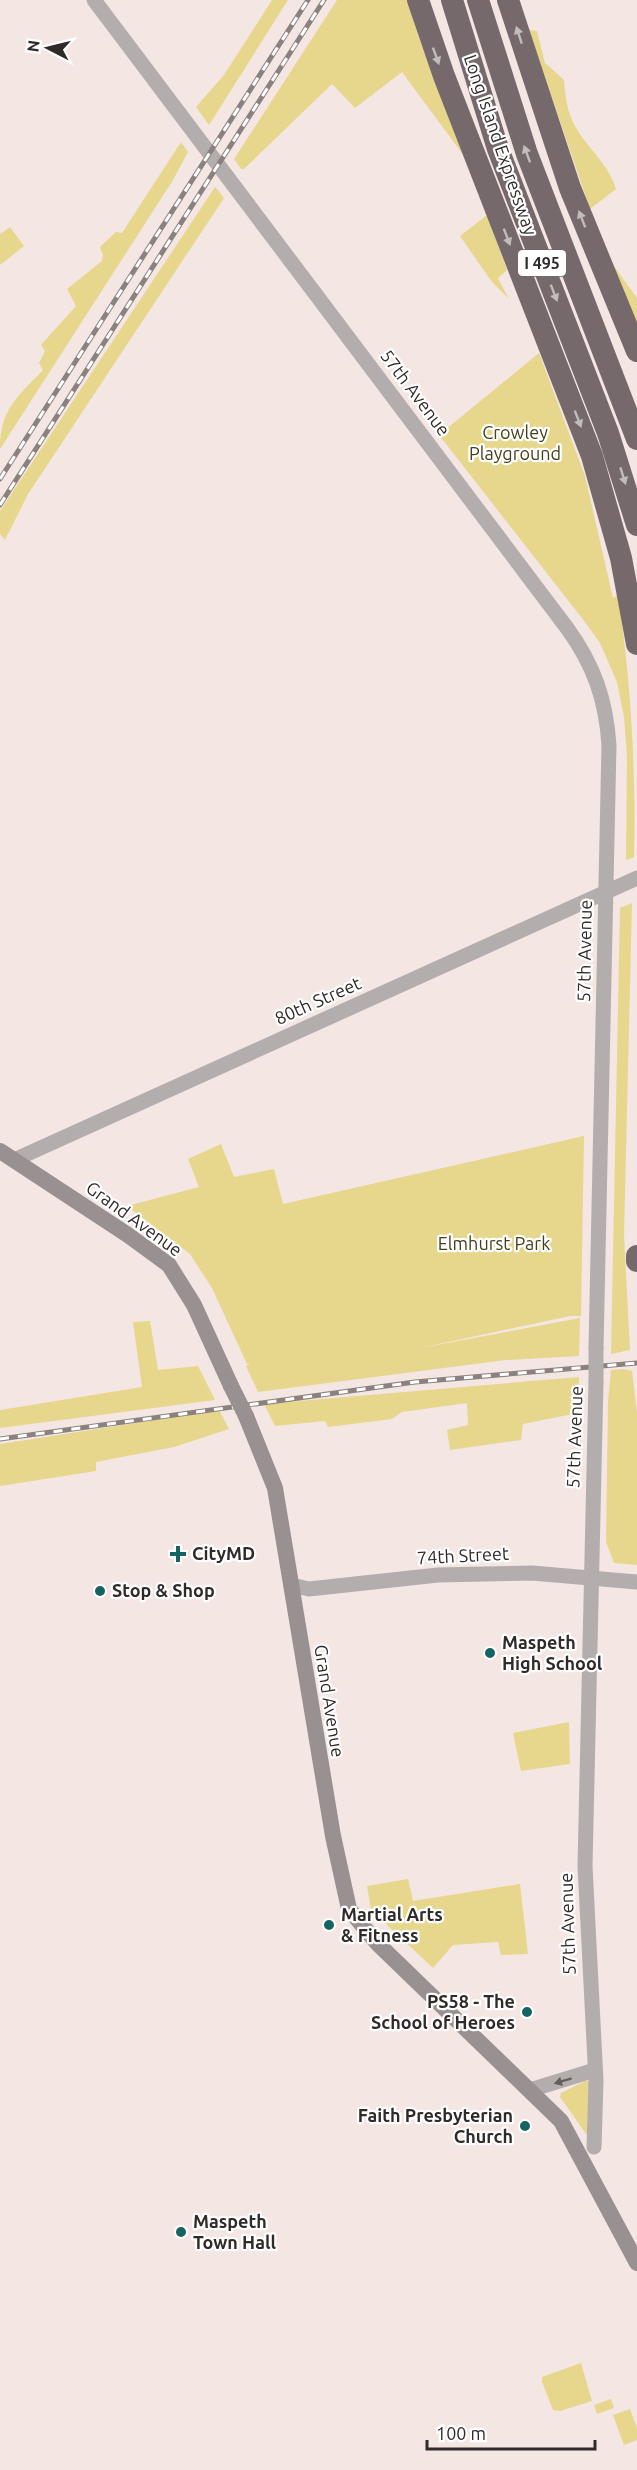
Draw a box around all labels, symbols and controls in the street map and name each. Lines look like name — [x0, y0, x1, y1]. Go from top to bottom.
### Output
north arrow — [18, 18, 78, 78]
one-way arrow — [514, 26, 523, 44]
text: N — [23, 39, 43, 53]
one-way arrow — [432, 47, 442, 65]
street label: Long Island Expressway — [461, 52, 541, 238]
one-way arrow — [522, 145, 531, 163]
one-way arrow — [577, 210, 587, 228]
one-way arrow — [502, 229, 512, 247]
road number: I 495 — [518, 250, 566, 276]
one-way arrow — [550, 284, 559, 302]
street label: 57th Avenue — [377, 345, 455, 439]
one-way arrow — [574, 410, 583, 428]
park label: Crowley Playground — [469, 422, 561, 463]
one-way arrow — [619, 467, 628, 485]
street label: 57th Avenue — [573, 900, 595, 1002]
street label: 80th Street — [271, 972, 364, 1028]
street label: Grand Avenue — [83, 1177, 186, 1260]
park label: Elmhurst Park — [438, 1233, 550, 1253]
street label: 57th Avenue — [562, 1385, 586, 1488]
place label: CityMD — [192, 1543, 255, 1563]
street label: 74th Street — [416, 1543, 509, 1567]
marker: CityMD — [169, 1545, 187, 1563]
place label: Stop & Shop — [112, 1580, 215, 1600]
marker: Stop & Shop — [93, 1584, 107, 1598]
place label: Maspeth High School — [502, 1632, 603, 1673]
street label: Grand Avenue — [311, 1643, 349, 1758]
marker: Maspeth High School — [483, 1646, 497, 1660]
street label: 57th Avenue — [555, 1873, 579, 1976]
place label: Martial Arts & Fitness — [341, 1904, 443, 1945]
marker: Martial Arts & Fitness — [322, 1918, 336, 1932]
place label: PS58 - The School of Heroes — [371, 1991, 515, 2032]
marker: PS58 - The School of Heroes — [520, 2005, 534, 2019]
one-way arrow — [554, 2077, 572, 2086]
place label: Faith Presbyterian Church — [358, 2105, 513, 2146]
marker: Faith Presbyterian Church — [518, 2119, 532, 2133]
place label: Maspeth Town Hall — [193, 2211, 276, 2252]
marker: Maspeth Town Hall — [174, 2225, 188, 2239]
scale bar — [427, 2413, 595, 2451]
text: 100 m — [436, 2423, 486, 2443]

